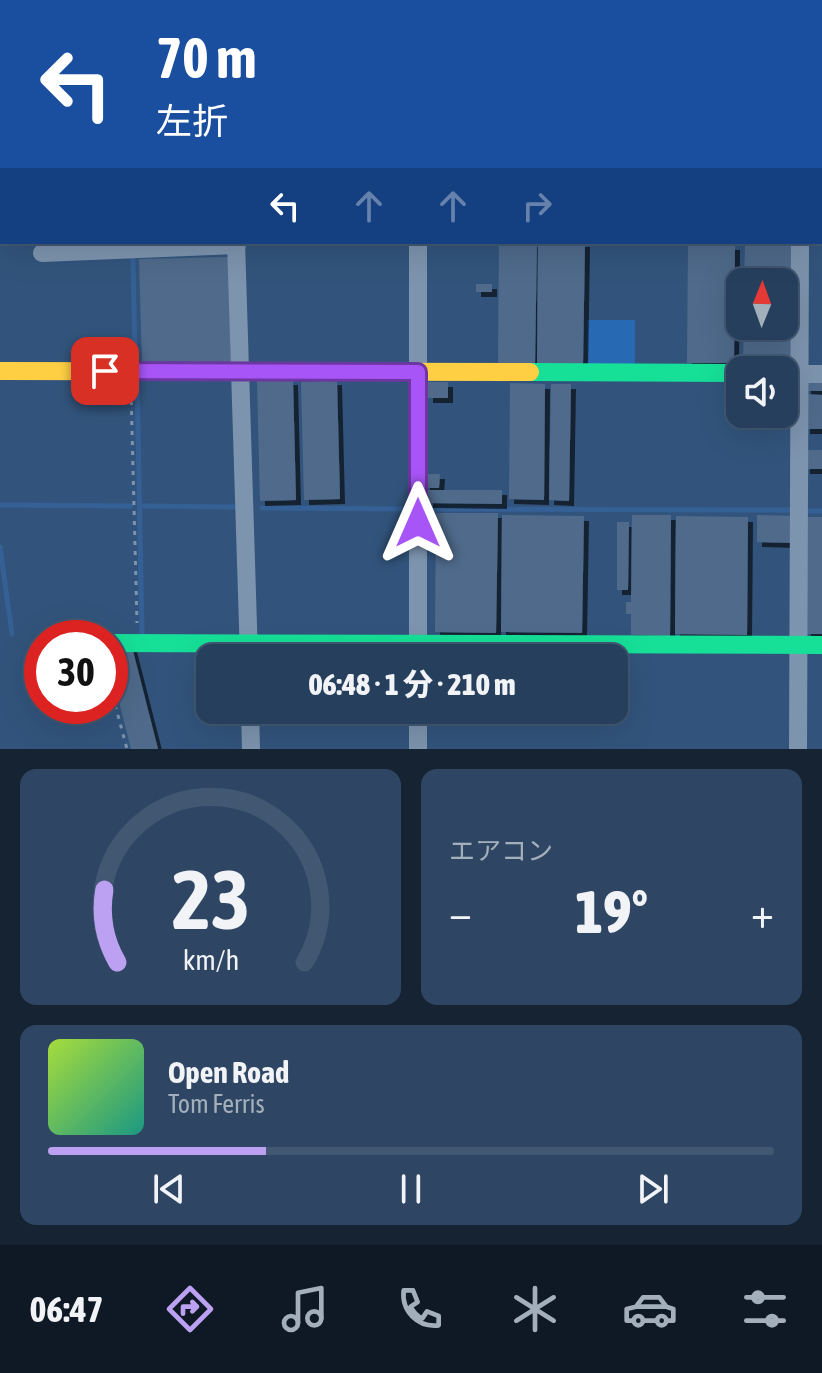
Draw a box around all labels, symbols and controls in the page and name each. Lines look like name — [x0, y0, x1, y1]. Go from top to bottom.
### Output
text: 70 m — [156, 26, 257, 90]
icon: left — [24, 32, 128, 136]
text: 左折 — [156, 100, 228, 142]
icon: left — [263, 184, 307, 228]
icon: ahead — [347, 184, 391, 228]
icon: ahead — [431, 184, 475, 228]
icon: right — [515, 184, 559, 228]
north arrow — [726, 268, 798, 340]
map controls — [726, 268, 798, 428]
pin — [71, 337, 139, 405]
icon: arrive — [83, 349, 127, 393]
button: sound — [726, 356, 798, 428]
position arrow — [376, 481, 460, 565]
speed limit sign: 30 — [24, 620, 128, 724]
text: 06:48 · 1 分 · 210 m — [308, 667, 516, 701]
text: エアコン — [449, 836, 553, 866]
text: 23 — [171, 851, 250, 947]
text: 19° — [575, 877, 648, 946]
text: − — [449, 887, 472, 937]
text: + — [751, 887, 774, 937]
text: km/h — [182, 943, 239, 976]
text: Open Road — [168, 1055, 289, 1089]
text: Tom Ferris — [168, 1089, 265, 1119]
icon: previous — [147, 1167, 191, 1211]
icon: pause — [389, 1167, 433, 1211]
icon: next — [631, 1167, 675, 1211]
icon: directions — [162, 1281, 218, 1337]
icon: music — [277, 1281, 333, 1337]
icon: phone — [392, 1281, 448, 1337]
icon: climate — [507, 1281, 563, 1337]
icon: car — [622, 1281, 678, 1337]
icon: filters — [737, 1281, 793, 1337]
text: 06:47 — [29, 1288, 104, 1330]

